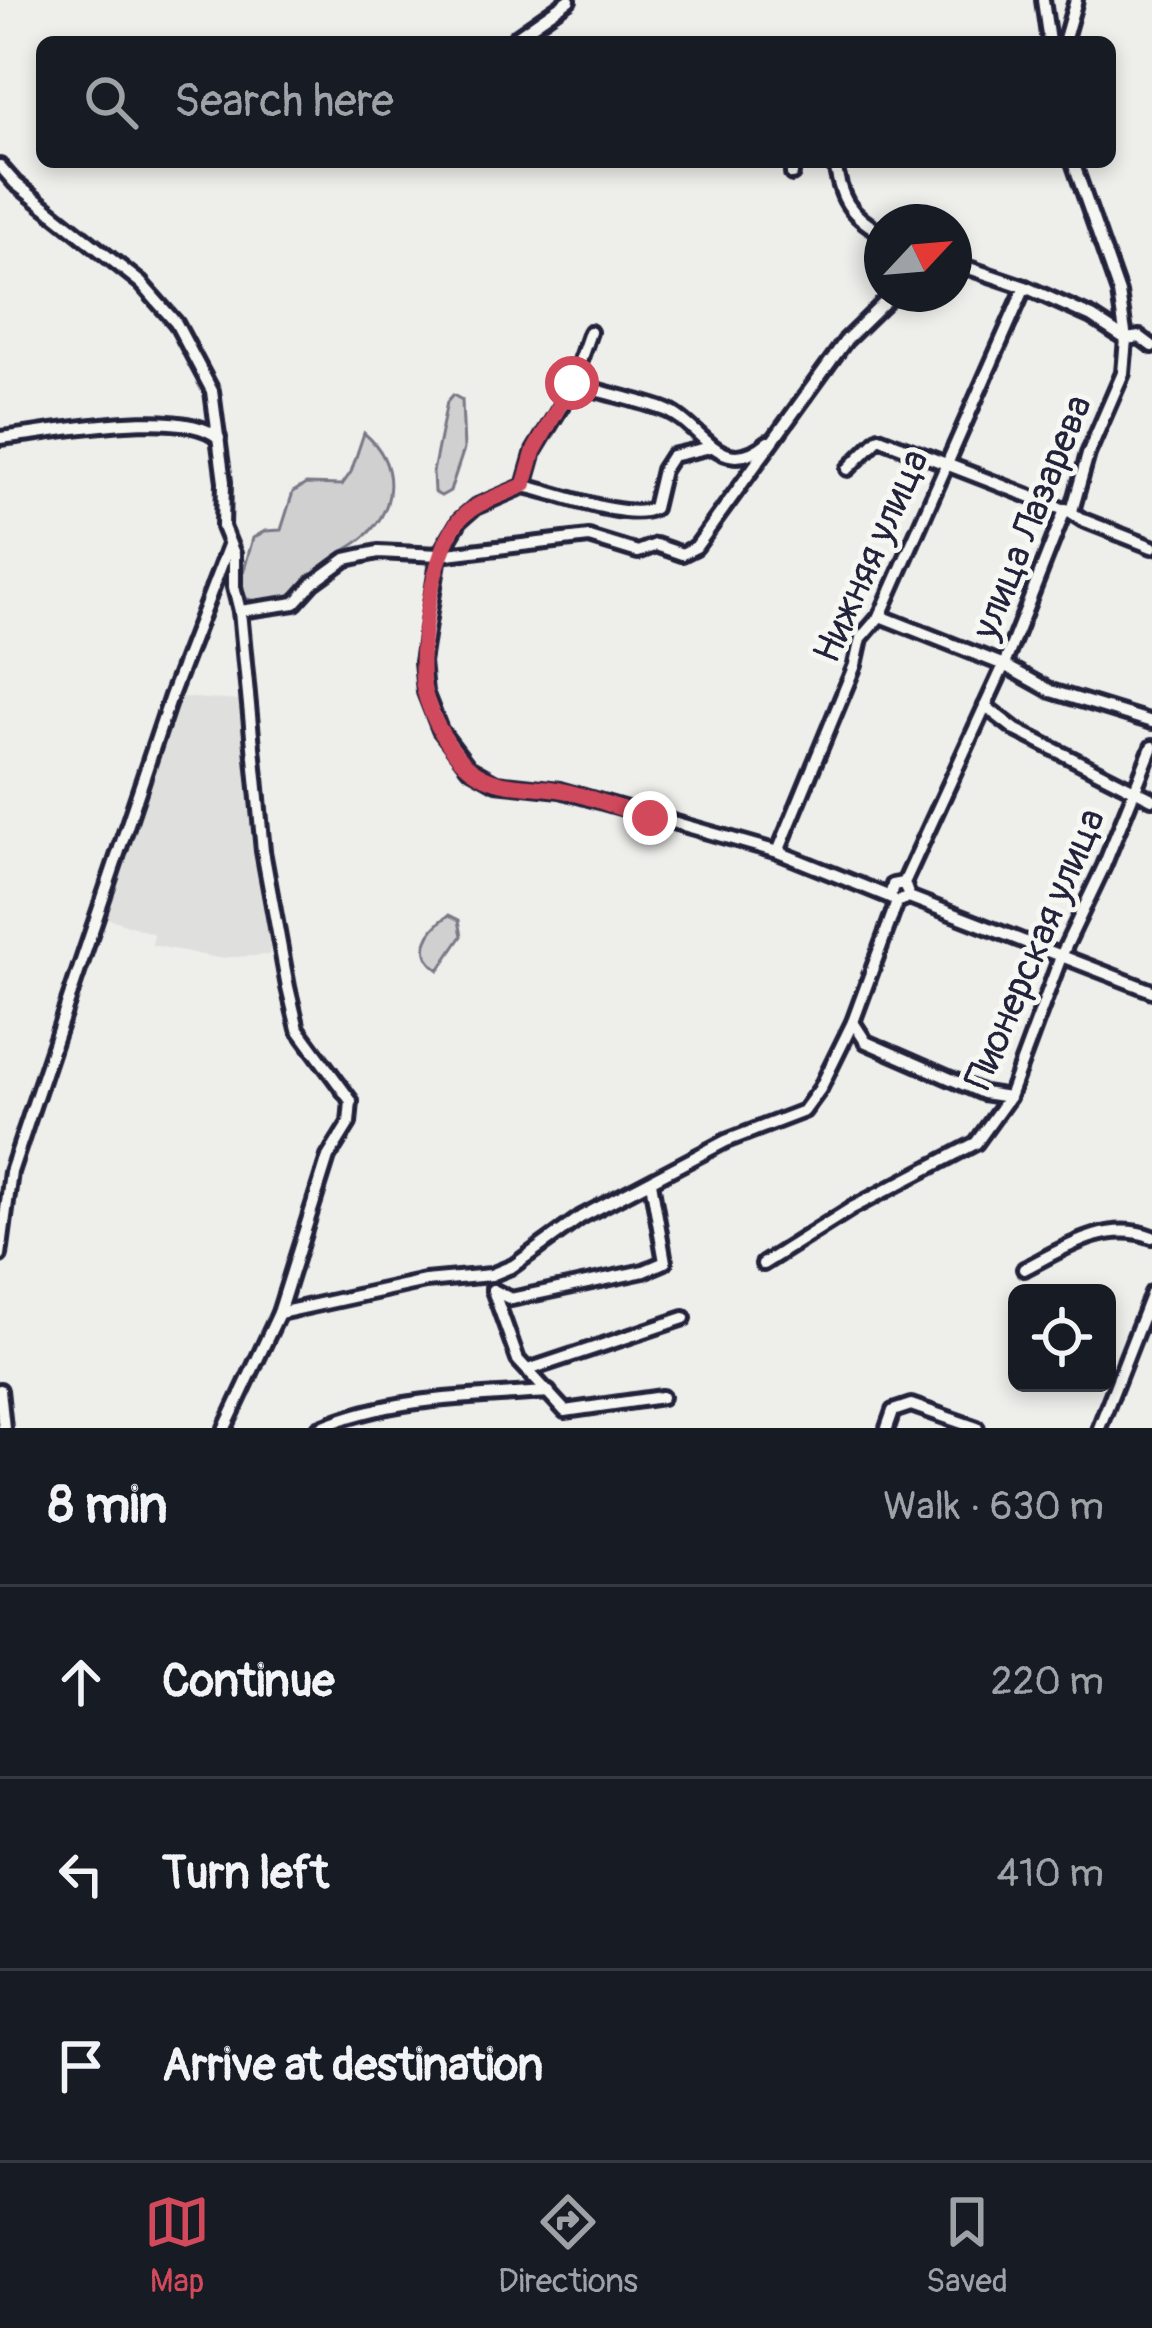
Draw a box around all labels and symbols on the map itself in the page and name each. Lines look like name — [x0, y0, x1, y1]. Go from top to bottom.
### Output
north arrow — [864, 204, 972, 312]
route start — [545, 356, 599, 410]
street label: улица Лазарева — [960, 388, 1103, 647]
street label: Нижняя улица — [802, 442, 940, 670]
route end — [623, 791, 677, 845]
street label: Пионерская улица — [954, 801, 1116, 1097]

